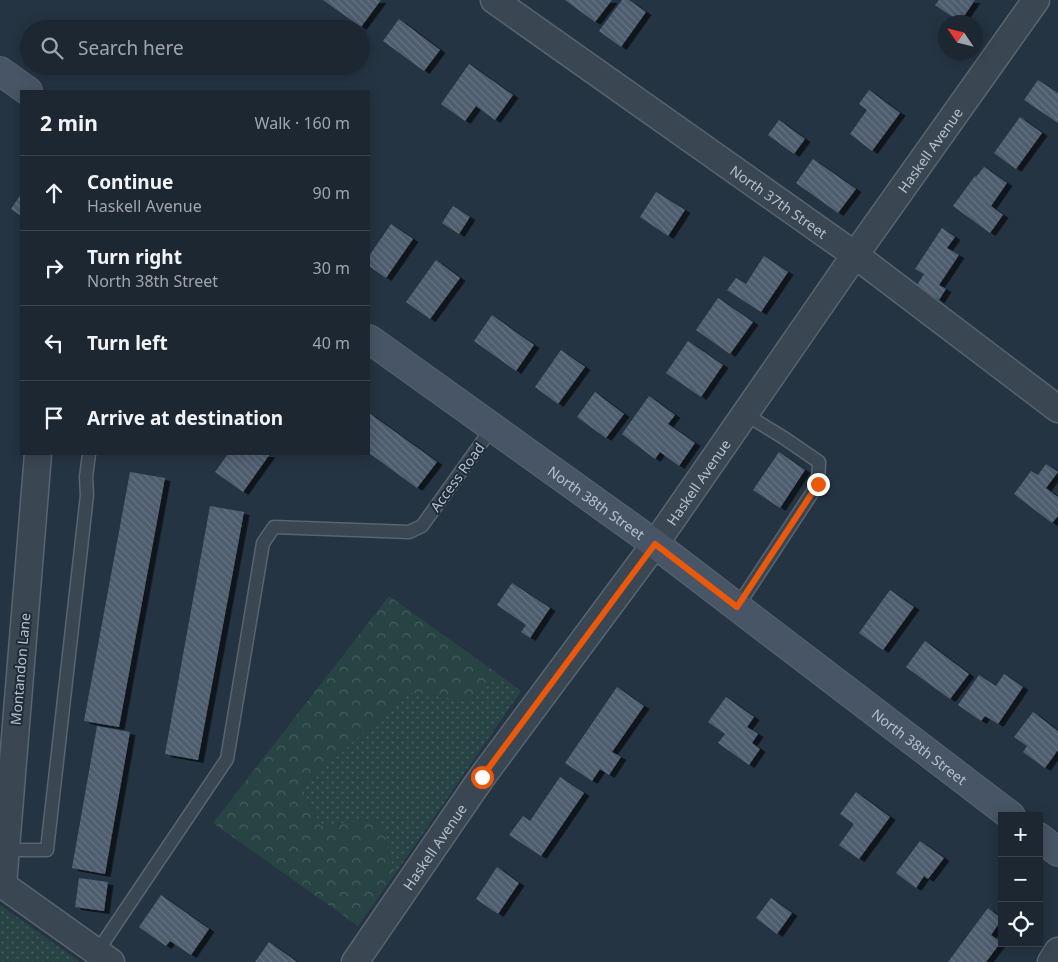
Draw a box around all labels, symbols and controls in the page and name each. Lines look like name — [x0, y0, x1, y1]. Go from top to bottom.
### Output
north arrow — [938, 15, 983, 60]
search box — [20, 20, 370, 75]
icon: search — [38, 34, 66, 62]
text: Search here — [78, 35, 184, 61]
street label: Haskell Avenue — [893, 103, 967, 196]
text: 2 min — [40, 109, 98, 137]
text: Walk · 160 m — [255, 112, 350, 134]
street label: North 37th Street — [727, 160, 831, 242]
text: Continue — [87, 169, 173, 195]
icon: ahead — [40, 179, 68, 207]
text: 90 m — [313, 182, 350, 204]
text: Haskell Avenue — [87, 195, 202, 217]
text: Turn right — [87, 244, 182, 270]
icon: right — [40, 254, 68, 282]
text: 30 m — [313, 257, 350, 279]
text: North 38th Street — [87, 270, 218, 292]
icon: left — [40, 329, 68, 357]
text: Turn left — [87, 330, 168, 356]
text: 40 m — [313, 332, 350, 354]
icon: arrive — [40, 404, 68, 432]
text: Arrive at destination — [87, 405, 283, 431]
street label: Haskell Avenue — [662, 435, 734, 529]
street label: Access Road — [426, 439, 488, 515]
street label: North 38th Street — [544, 461, 649, 543]
route end — [807, 473, 830, 496]
street label: Montandon Lane — [6, 612, 34, 726]
street label: North 38th Street — [868, 704, 971, 789]
route start — [471, 766, 494, 789]
street label: Haskell Avenue — [398, 800, 471, 893]
map controls — [998, 812, 1043, 947]
button: + — [998, 812, 1043, 857]
button: − — [998, 857, 1043, 902]
button: locate — [998, 902, 1043, 947]

